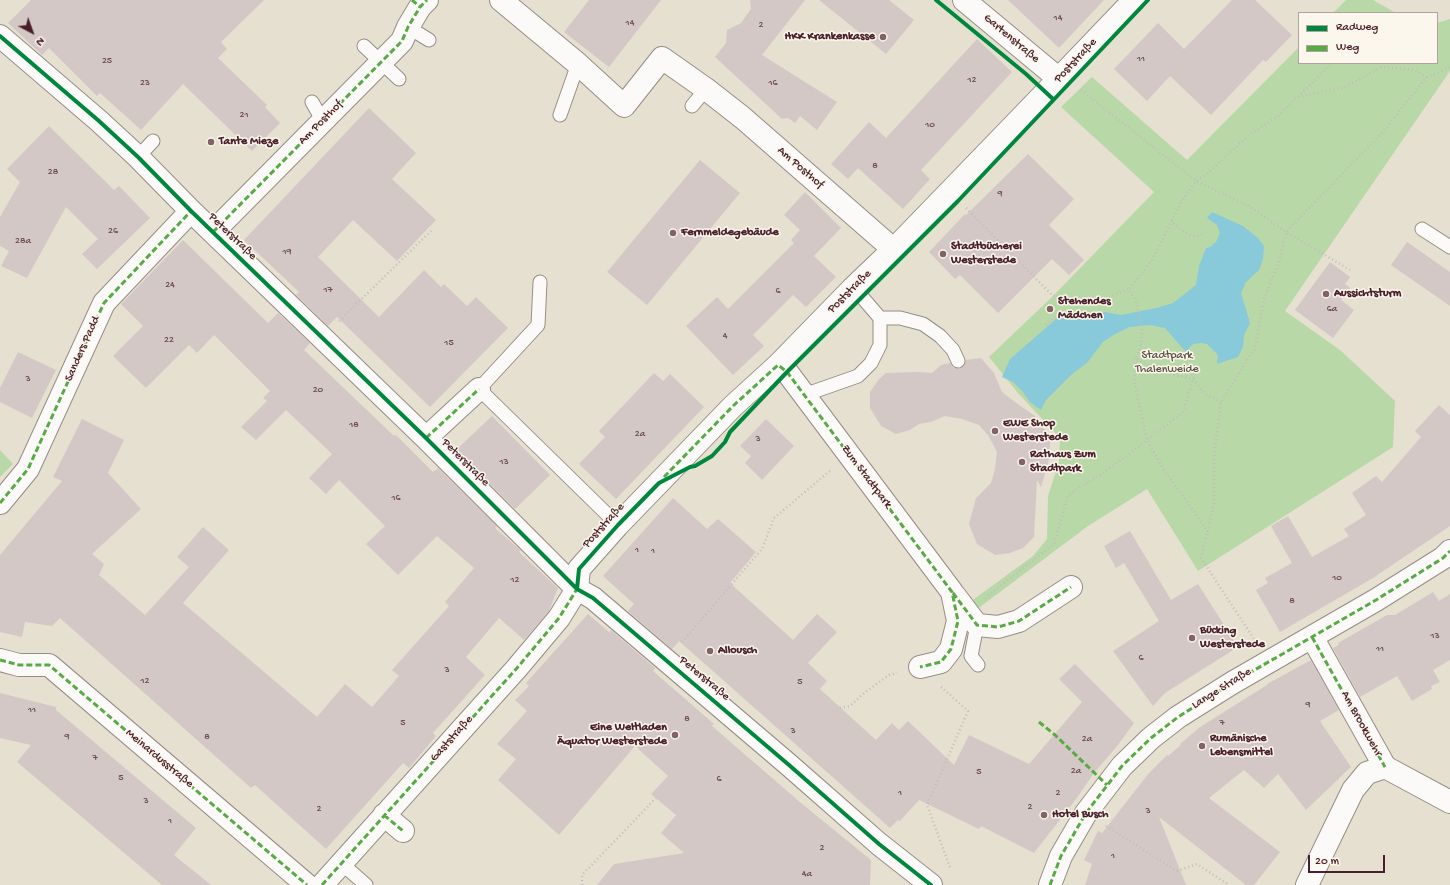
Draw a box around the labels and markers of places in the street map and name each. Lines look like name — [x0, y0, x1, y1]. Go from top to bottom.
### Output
place label: HKK Krankenkasse — [785, 30, 875, 44]
marker: HKK Krankenkasse — [878, 32, 888, 42]
place label: Tante Mieze — [219, 135, 279, 149]
marker: Tante Mieze — [206, 137, 216, 147]
place label: Fernmeldegebäude — [681, 226, 779, 240]
marker: Fernmeldegebäude — [668, 228, 678, 238]
place label: Stadtbücherei Westerstede — [951, 240, 1022, 268]
marker: Stadtbücherei Westerstede — [938, 249, 948, 259]
place label: Aussichtsturm — [1334, 287, 1401, 301]
marker: Aussichtsturm — [1321, 289, 1331, 299]
place label: Stehendes Mädchen — [1058, 295, 1111, 323]
marker: Stehendes Mädchen — [1045, 304, 1055, 314]
place label: EWE Shop Westerstede — [1003, 417, 1068, 445]
marker: EWE Shop Westerstede — [990, 426, 1000, 436]
place label: Rathaus Zum Stadtpark — [1030, 448, 1096, 476]
marker: Rathaus Zum Stadtpark — [1017, 457, 1027, 467]
place label: Bücking Westerstede — [1200, 624, 1265, 652]
marker: Bücking Westerstede — [1187, 633, 1197, 643]
place label: Allousch — [718, 644, 757, 658]
marker: Allousch — [705, 646, 715, 656]
place label: Eine Weltladen Äquator Westerstede — [557, 721, 667, 749]
marker: Eine Weltladen Äquator Westerstede — [670, 730, 680, 740]
place label: Rumänische Lebensmittel — [1210, 732, 1273, 760]
marker: Rumänische Lebensmittel — [1197, 741, 1207, 751]
place label: Hotel Busch — [1052, 808, 1108, 822]
marker: Hotel Busch — [1039, 810, 1049, 820]

